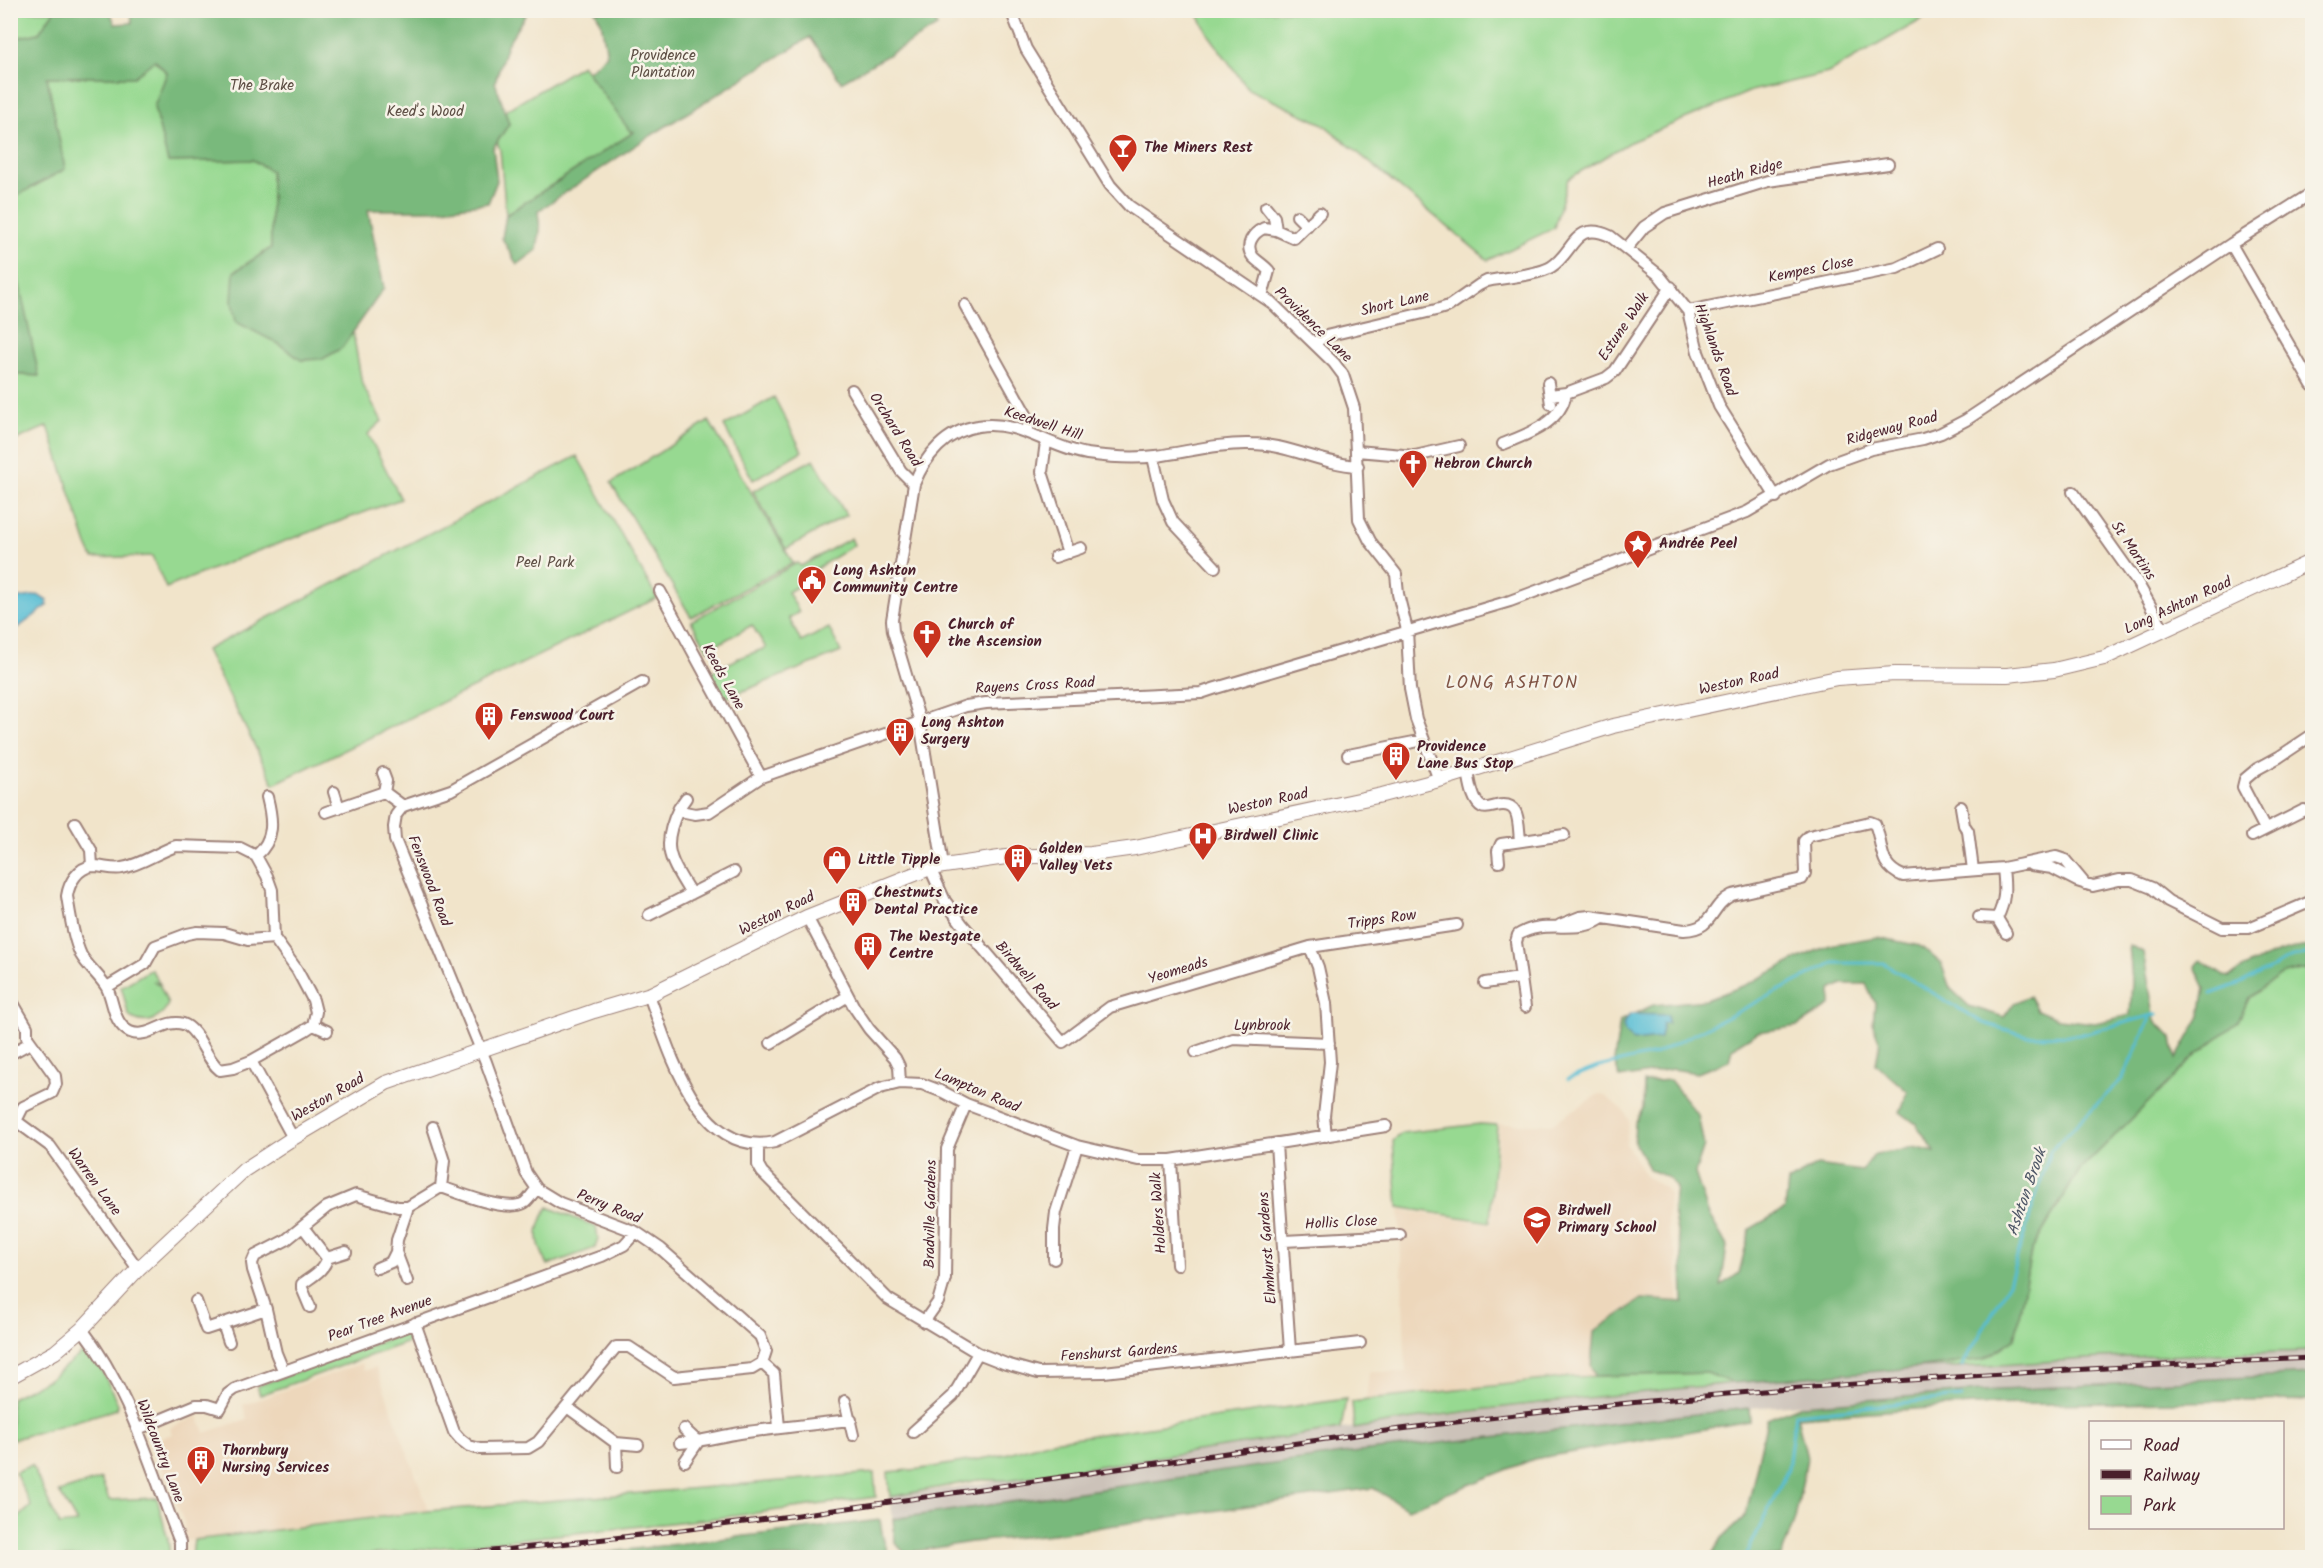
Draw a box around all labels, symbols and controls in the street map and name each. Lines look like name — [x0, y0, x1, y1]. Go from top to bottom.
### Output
park label: Providence Plantation — [630, 44, 696, 85]
park label: The Brake — [230, 74, 294, 98]
park label: Keed's Wood — [386, 100, 464, 124]
bar icon: The Miners Rest — [1107, 132, 1139, 174]
place label: The Miners Rest — [1144, 136, 1253, 160]
street label: Heath Ridge — [1705, 152, 1786, 196]
street label: Kempes Close — [1766, 250, 1856, 290]
street label: Providence Lane — [1268, 281, 1358, 369]
street label: Short Lane — [1358, 284, 1432, 324]
street label: Estune Walk — [1592, 287, 1656, 366]
street label: Highlands Road — [1687, 300, 1743, 400]
street label: Orchard Road — [862, 388, 928, 473]
street label: Keedwell Hill — [1001, 400, 1086, 448]
street label: Ridgeway Road — [1844, 405, 1941, 453]
church icon: Hebron Church — [1397, 448, 1429, 490]
place label: Hebron Church — [1434, 452, 1532, 476]
street label: St Martins — [2104, 516, 2162, 586]
place icon: Andrée Peel — [1622, 528, 1654, 570]
place label: Andrée Peel — [1659, 532, 1737, 556]
park label: Peel Park — [516, 551, 575, 575]
place label: Long Ashton Community Centre — [833, 559, 959, 600]
public building icon: Long Ashton Community Centre — [796, 564, 828, 606]
street label: Long Ashton Road — [2120, 570, 2236, 641]
place label: Church of the Ascension — [948, 613, 1042, 654]
church icon: Church of the Ascension — [911, 618, 943, 660]
street label: Keeds Lane — [695, 640, 751, 715]
street label: Weston Road — [1697, 662, 1782, 702]
district label: LONG ASHTON — [1445, 669, 1579, 698]
street label: Rayens Cross Road — [975, 671, 1096, 701]
building icon: Fenswood Court — [473, 700, 505, 742]
place label: Fenswood Court — [510, 704, 615, 728]
place label: Long Ashton Surgery — [921, 711, 1004, 752]
building icon: Long Ashton Surgery — [884, 716, 916, 758]
place label: Providence Lane Bus Stop — [1417, 735, 1514, 776]
building icon: Providence Lane Bus Stop — [1380, 740, 1412, 782]
street label: Weston Road — [1226, 782, 1311, 822]
hospital icon: Birdwell Clinic — [1187, 820, 1219, 862]
place label: Birdwell Clinic — [1224, 824, 1319, 848]
street label: Fenswood Road — [401, 832, 458, 931]
place label: Golden Valley Vets — [1039, 837, 1113, 878]
building icon: Golden Valley Vets — [1002, 842, 1034, 884]
shop icon: Little Tipple — [821, 844, 853, 886]
place label: Little Tipple — [858, 848, 941, 872]
place label: Chestnuts Dental Practice — [874, 881, 978, 922]
street label: Weston Road — [735, 885, 819, 943]
building icon: Chestnuts Dental Practice — [837, 886, 869, 928]
street label: Tripps Row — [1346, 903, 1419, 937]
place label: The Westgate Centre — [889, 925, 981, 966]
building icon: The Westgate Centre — [852, 930, 884, 972]
street label: Birdwell Road — [989, 936, 1064, 1017]
street label: Yeomeads — [1145, 950, 1212, 992]
street label: Lynbrook — [1234, 1014, 1291, 1038]
street label: Lampton Road — [930, 1062, 1024, 1120]
street label: Weston Road — [287, 1067, 370, 1129]
street label: Warren Lane — [61, 1143, 127, 1221]
water label: Ashton Brook — [2000, 1143, 2054, 1239]
street label: Bradville Gardens — [918, 1159, 944, 1269]
street label: Holders Walk — [1144, 1171, 1174, 1255]
street label: Perry Road — [573, 1183, 645, 1231]
street label: Elmhurst Gardens — [1252, 1190, 1284, 1305]
place label: Birdwell Primary School — [1558, 1199, 1656, 1240]
school or university icon: Birdwell Primary School — [1521, 1204, 1553, 1246]
street label: Hollis Close — [1304, 1209, 1378, 1237]
street label: Pear Tree Avenue — [324, 1289, 436, 1349]
street label: Fenshurst Gardens — [1060, 1337, 1179, 1369]
street label: Wildcountry Lane — [129, 1396, 191, 1506]
legend — [2089, 1421, 2284, 1529]
text: Road — [2143, 1432, 2180, 1461]
place label: Thornbury Nursing Services — [222, 1439, 329, 1480]
building icon: Thornbury Nursing Services — [185, 1444, 217, 1486]
text: Railway — [2143, 1462, 2200, 1491]
text: Park — [2143, 1492, 2176, 1521]

